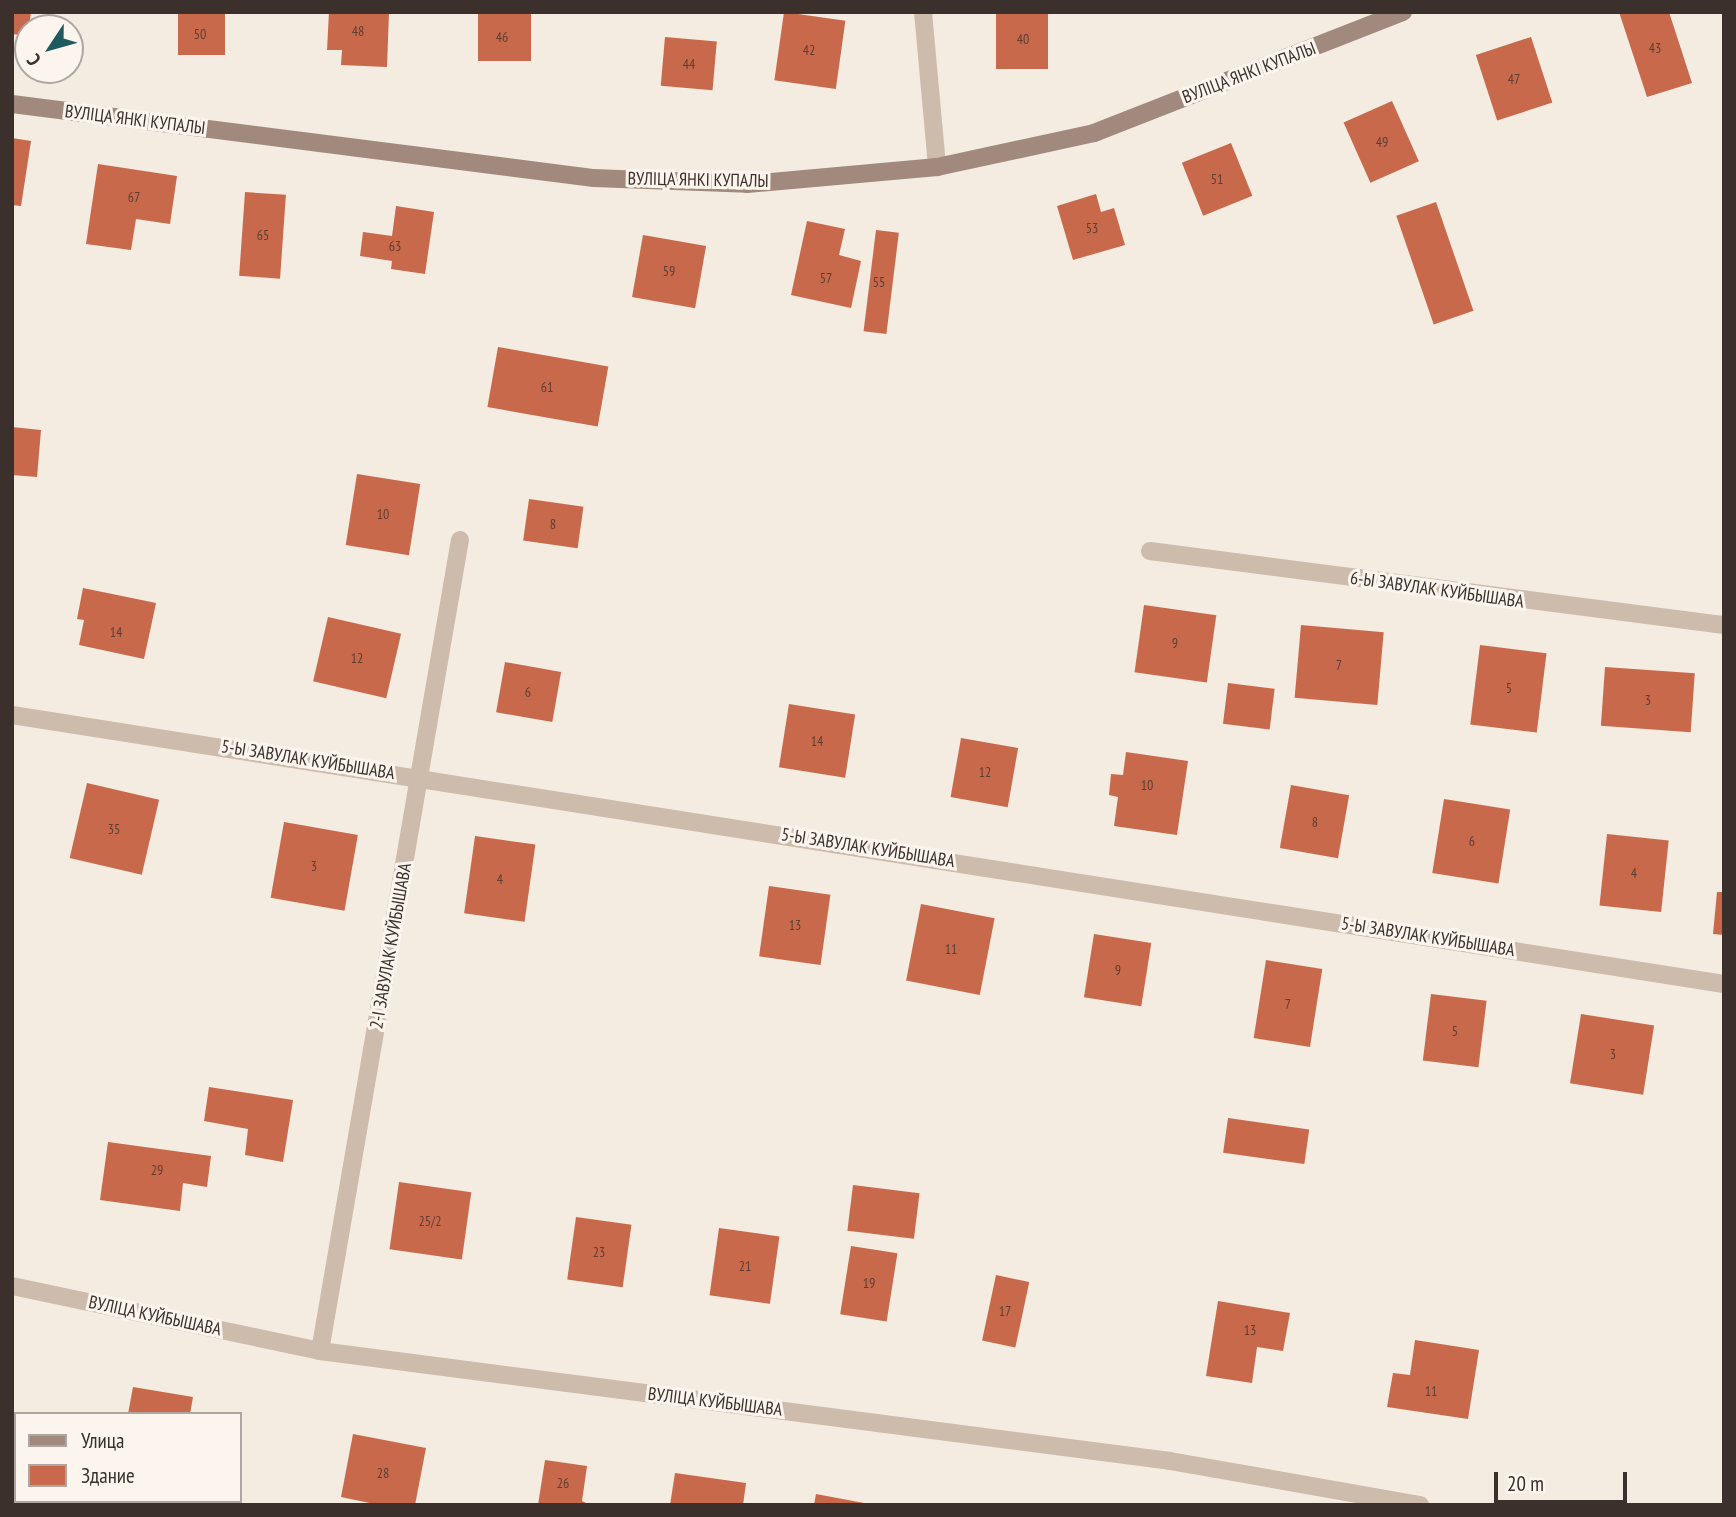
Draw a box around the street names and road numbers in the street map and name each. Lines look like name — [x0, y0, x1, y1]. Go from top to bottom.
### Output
street label: ВУЛІЦА ЯНКІ КУПАЛЫ — [1179, 38, 1319, 108]
street label: ВУЛІЦА ЯНКІ КУПАЛЫ — [63, 101, 207, 139]
street label: ВУЛІЦА ЯНКІ КУПАЛЫ — [627, 168, 769, 192]
street label: 6-Ы ЗАВУЛАК КУЙБЫШАВА — [1349, 567, 1525, 613]
street label: 5-Ы ЗАВУЛАК КУЙБЫШАВА — [220, 736, 396, 784]
street label: 5-Ы ЗАВУЛАК КУЙБЫШАВА — [780, 824, 956, 872]
street label: 2-І ЗАВУЛАК КУЙБЫШАВА — [366, 861, 416, 1031]
street label: 5-Ы ЗАВУЛАК КУЙБЫШАВА — [1340, 913, 1516, 961]
street label: ВУЛІЦА КУЙБЫШАВА — [86, 1291, 224, 1341]
street label: ВУЛІЦА КУЙБЫШАВА — [646, 1383, 784, 1421]

